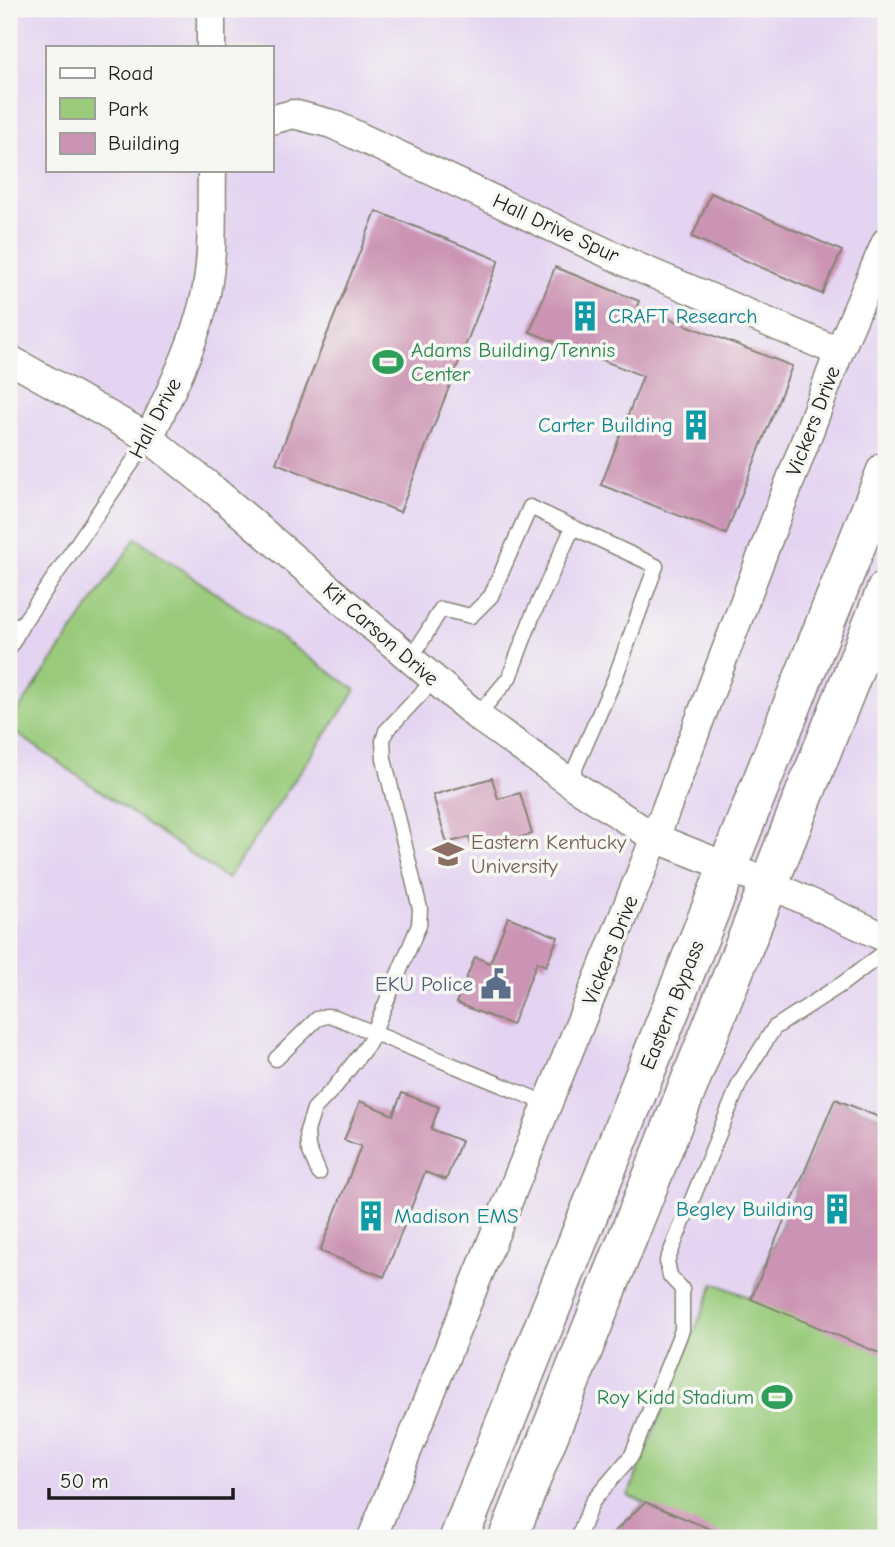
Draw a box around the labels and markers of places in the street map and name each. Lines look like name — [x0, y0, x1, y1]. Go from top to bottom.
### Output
building icon: CRAFT Research — [568, 299, 602, 333]
place label: CRAFT Research — [608, 304, 758, 328]
place label: Adams Building/Tennis Center — [411, 338, 615, 386]
sports icon: Adams Building/Tennis Center — [371, 345, 405, 379]
building icon: Carter Building — [679, 408, 713, 442]
place label: Carter Building — [538, 413, 673, 437]
place label: Eastern Kentucky University — [471, 830, 627, 878]
school or university icon: Eastern Kentucky University — [431, 837, 465, 871]
public building icon: EKU Police — [479, 967, 513, 1001]
place label: EKU Police — [375, 972, 473, 996]
building icon: Begley Building — [820, 1192, 854, 1226]
place label: Begley Building — [676, 1197, 814, 1221]
building icon: Madison EMS — [354, 1199, 388, 1233]
place label: Madison EMS — [394, 1204, 519, 1228]
sports icon: Roy Kidd Stadium — [760, 1380, 794, 1414]
place label: Roy Kidd Stadium — [597, 1385, 754, 1409]

